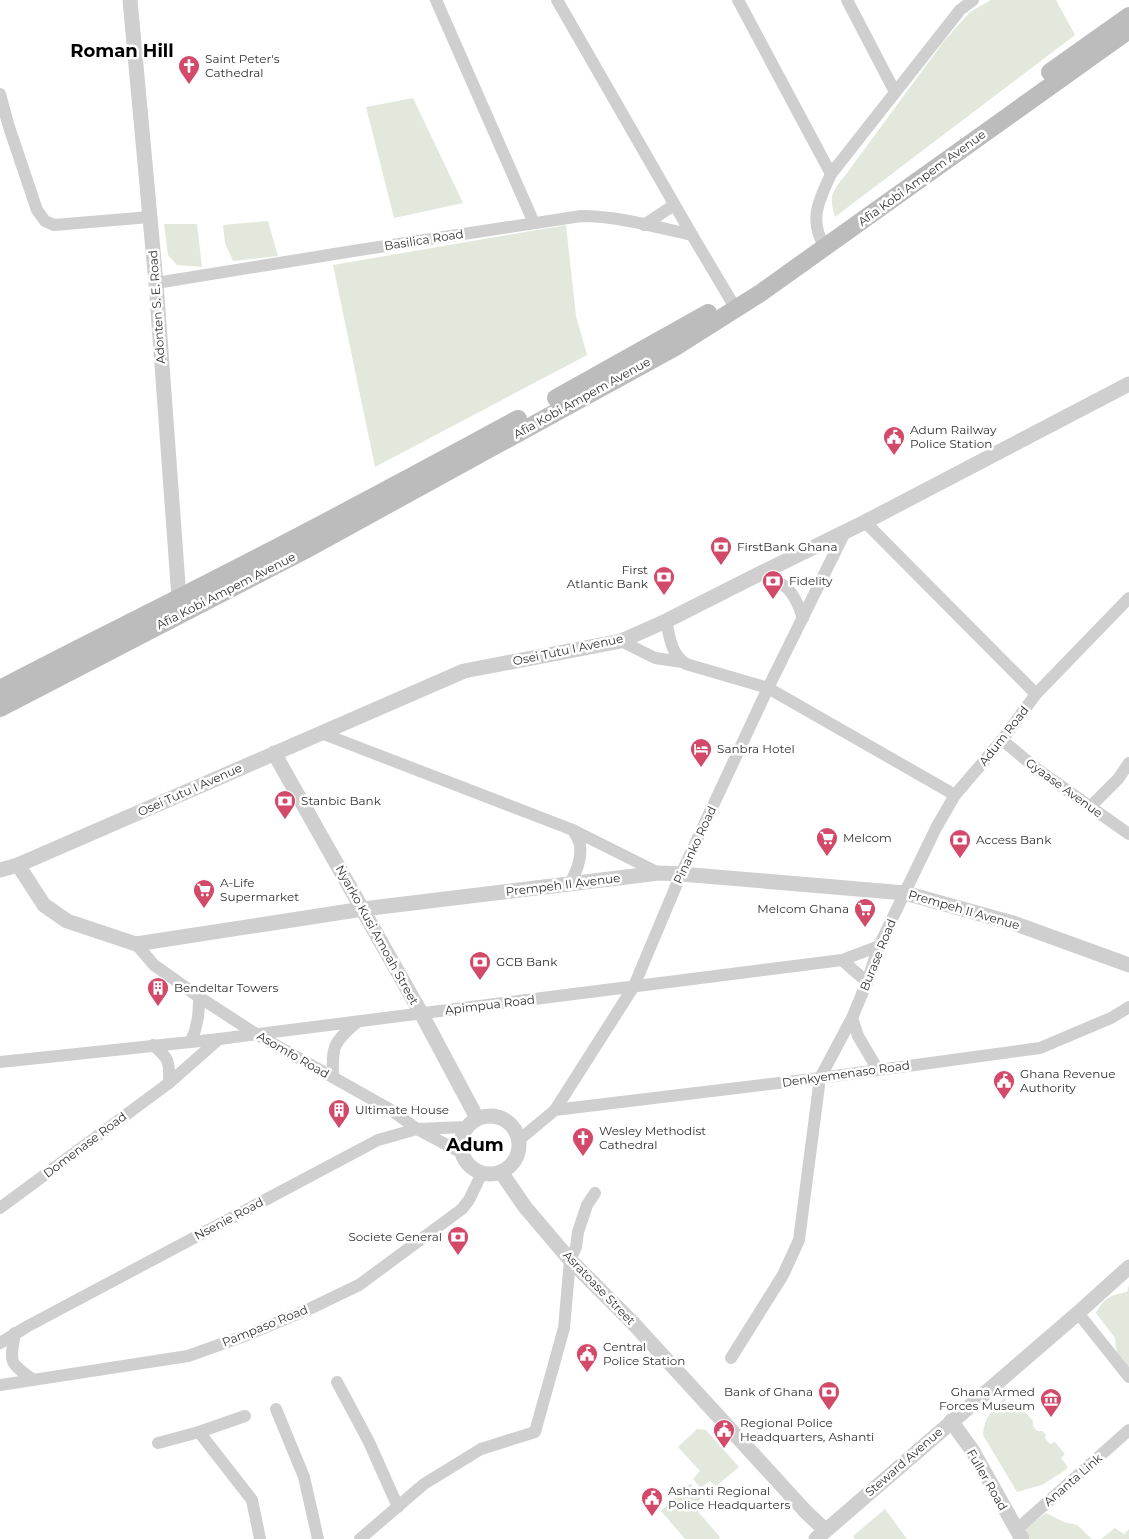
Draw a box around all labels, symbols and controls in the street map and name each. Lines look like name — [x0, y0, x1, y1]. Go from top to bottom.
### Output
district label: Roman Hill — [70, 40, 174, 62]
place label: Saint Peter's Cathedral — [205, 51, 280, 80]
church icon: Saint Peter's Cathedral — [177, 54, 201, 85]
street label: Afia Kobi Ampem Avenue — [855, 126, 989, 229]
street label: Basilica Road — [383, 226, 465, 253]
street label: Adonten S. E. Road — [145, 250, 168, 364]
street label: Afia Kobi Ampem Avenue — [511, 354, 653, 442]
place label: Adum Railway Police Station — [910, 422, 997, 451]
public building icon: Adum Railway Police Station — [882, 425, 906, 456]
bank icon: FirstBank Ghana — [709, 535, 733, 566]
place label: FirstBank Ghana — [737, 539, 838, 554]
street label: Afia Kobi Ampem Avenue — [154, 549, 298, 632]
place label: First Atlantic Bank — [567, 562, 649, 591]
bank icon: First Atlantic Bank — [652, 565, 676, 596]
bank icon: Fidelity — [761, 569, 785, 600]
place label: Fidelity — [789, 573, 833, 588]
street label: Osei Tutu I Avenue — [511, 630, 624, 669]
street label: Adum Road — [976, 703, 1032, 769]
hotel icon: Sanbra Hotel — [689, 737, 713, 768]
place label: Sanbra Hotel — [717, 741, 795, 756]
street label: Gyaase Avenue — [1023, 755, 1106, 820]
street label: Osei Tutu I Avenue — [135, 760, 244, 819]
bank icon: Stanbic Bank — [273, 789, 297, 820]
place label: Stanbic Bank — [301, 793, 382, 808]
street label: Pinanko Road — [670, 803, 719, 886]
supermarket icon: Melcom — [815, 826, 839, 857]
bank icon: Access Bank — [948, 828, 972, 859]
place label: Melcom — [843, 830, 892, 845]
place label: Access Bank — [976, 832, 1052, 847]
street label: Nyarko Kusi Amoah Street — [333, 862, 422, 1007]
street label: Prempeh II Avenue — [505, 870, 621, 899]
place label: A-Life Supermarket — [220, 875, 299, 904]
supermarket icon: A-Life Supermarket — [192, 878, 216, 909]
street label: Prempeh II Avenue — [907, 886, 1022, 933]
supermarket icon: Melcom Ghana — [853, 897, 877, 928]
place label: Melcom Ghana — [757, 901, 849, 916]
street label: Burase Road — [856, 917, 899, 993]
bank icon: GCB Bank — [468, 950, 492, 981]
place label: GCB Bank — [496, 954, 558, 969]
building icon: Bendeltar Towers — [146, 976, 170, 1007]
place label: Bendeltar Towers — [174, 980, 279, 995]
street label: Apimpua Road — [444, 992, 536, 1017]
street label: Asomfo Road — [255, 1028, 332, 1081]
street label: Denkyemenaso Road — [781, 1057, 911, 1090]
place label: Ghana Revenue Authority — [1020, 1066, 1116, 1095]
public building icon: Ghana Revenue Authority — [992, 1069, 1016, 1100]
building icon: Ultimate House — [327, 1098, 351, 1129]
place label: Ultimate House — [355, 1102, 449, 1117]
street label: Domenase Road — [40, 1108, 129, 1181]
place label: Wesley Methodist Cathedral — [599, 1123, 706, 1152]
church icon: Wesley Methodist Cathedral — [571, 1126, 595, 1157]
district label: Adum — [445, 1134, 504, 1156]
street label: Nsenie Road — [192, 1194, 266, 1243]
bank icon: Societe General — [446, 1225, 470, 1256]
place label: Societe General — [348, 1229, 442, 1244]
street label: Asratoase Street — [560, 1247, 639, 1328]
street label: Pampaso Road — [220, 1301, 310, 1350]
place label: Central Police Station — [603, 1339, 685, 1368]
public building icon: Central Police Station — [575, 1342, 599, 1373]
bank icon: Bank of Ghana — [817, 1380, 841, 1411]
place label: Bank of Ghana — [724, 1384, 813, 1399]
place label: Ghana Armed Forces Museum — [939, 1384, 1035, 1413]
museum icon: Ghana Armed Forces Museum — [1039, 1387, 1063, 1418]
place label: Regional Police Headquarters, Ashanti — [740, 1415, 874, 1444]
public building icon: Regional Police Headquarters, Ashanti — [712, 1418, 736, 1449]
street label: Steward Avenue — [862, 1424, 945, 1499]
street label: Fuller Road — [964, 1446, 1011, 1513]
street label: Ananta Link — [1040, 1450, 1106, 1509]
place label: Ashanti Regional Police Headquarters — [668, 1483, 790, 1512]
public building icon: Ashanti Regional Police Headquarters — [640, 1486, 664, 1517]

